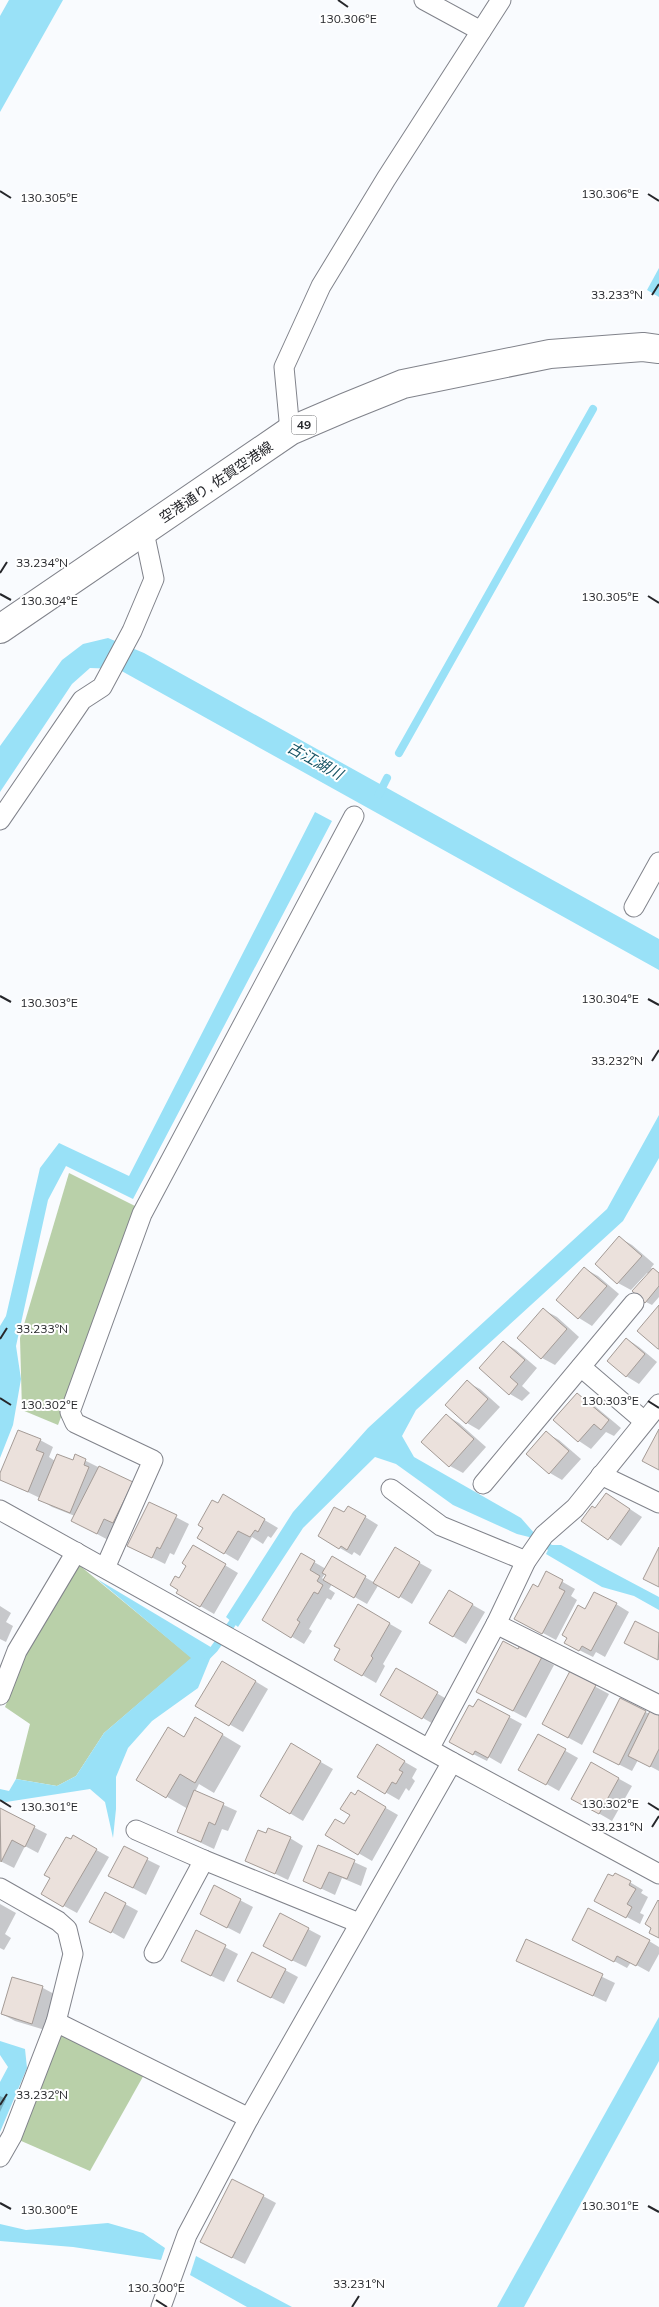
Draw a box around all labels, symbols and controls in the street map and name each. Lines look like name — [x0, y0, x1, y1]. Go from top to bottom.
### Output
text: 130.306°E — [319, 11, 377, 26]
text: 130.306°E — [581, 186, 639, 201]
text: 130.305°E — [20, 190, 78, 205]
text: 33.233°N — [591, 287, 643, 302]
road number: 49 — [292, 416, 316, 434]
street label: 空港通り, 佐賀空港線 — [156, 437, 276, 527]
text: 33.234°N — [16, 555, 68, 570]
text: 130.305°E — [581, 589, 639, 604]
text: 130.304°E — [20, 593, 78, 608]
water label: 古江湖川 — [284, 738, 348, 784]
text: 130.304°E — [581, 991, 639, 1006]
text: 130.303°E — [20, 995, 78, 1010]
text: 33.232°N — [591, 1053, 643, 1068]
text: 33.233°N — [16, 1321, 68, 1336]
text: 130.303°E — [581, 1393, 639, 1408]
text: 130.302°E — [20, 1397, 78, 1412]
text: 130.302°E — [581, 1796, 639, 1811]
text: 130.301°E — [20, 1799, 78, 1814]
text: 33.231°N — [591, 1819, 643, 1834]
text: 33.232°N — [16, 2087, 68, 2102]
text: 130.301°E — [581, 2198, 639, 2213]
text: 130.300°E — [20, 2202, 78, 2217]
text: 33.231°N — [333, 2276, 385, 2291]
text: 130.300°E — [127, 2280, 185, 2295]

